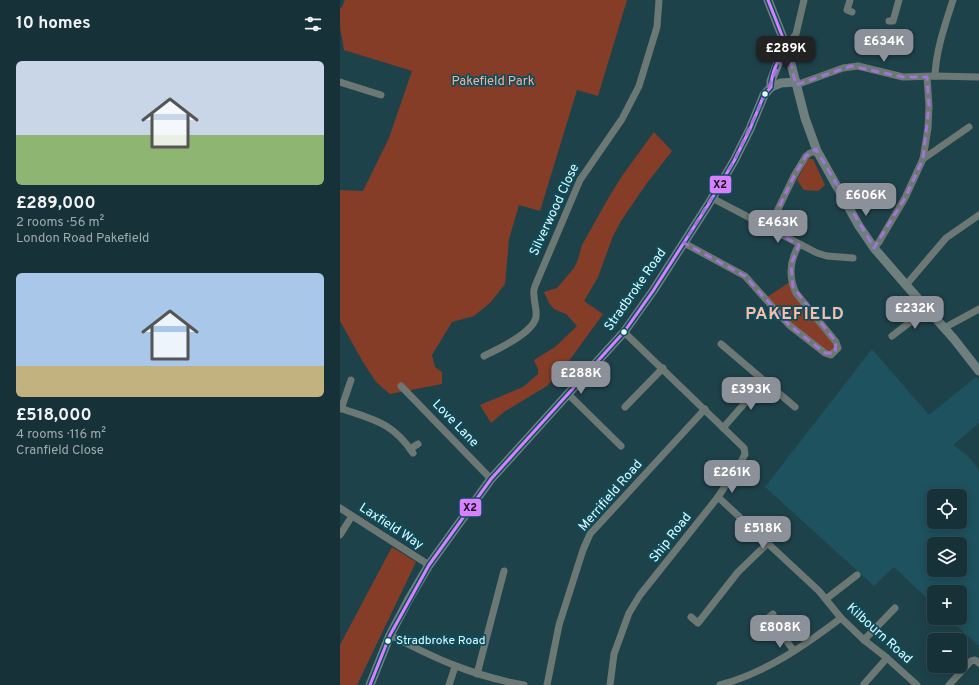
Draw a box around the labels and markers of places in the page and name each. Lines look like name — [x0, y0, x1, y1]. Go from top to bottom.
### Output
pin: £634K — [856, 29, 912, 63]
pin: £289K — [758, 36, 814, 70]
unlabelled marker — [760, 89, 770, 99]
pin: £606K — [838, 183, 894, 217]
pin: £463K — [750, 210, 806, 244]
pin: £232K — [887, 296, 943, 330]
unlabelled marker — [619, 327, 629, 337]
pin: £288K — [553, 361, 609, 395]
pin: £393K — [723, 377, 779, 411]
pin: £261K — [704, 460, 760, 494]
pin: £518K — [735, 516, 791, 550]
pin: £808K — [752, 615, 808, 649]
place label: Stradbroke Road — [396, 633, 486, 649]
marker: Stradbroke Road — [383, 636, 393, 646]

